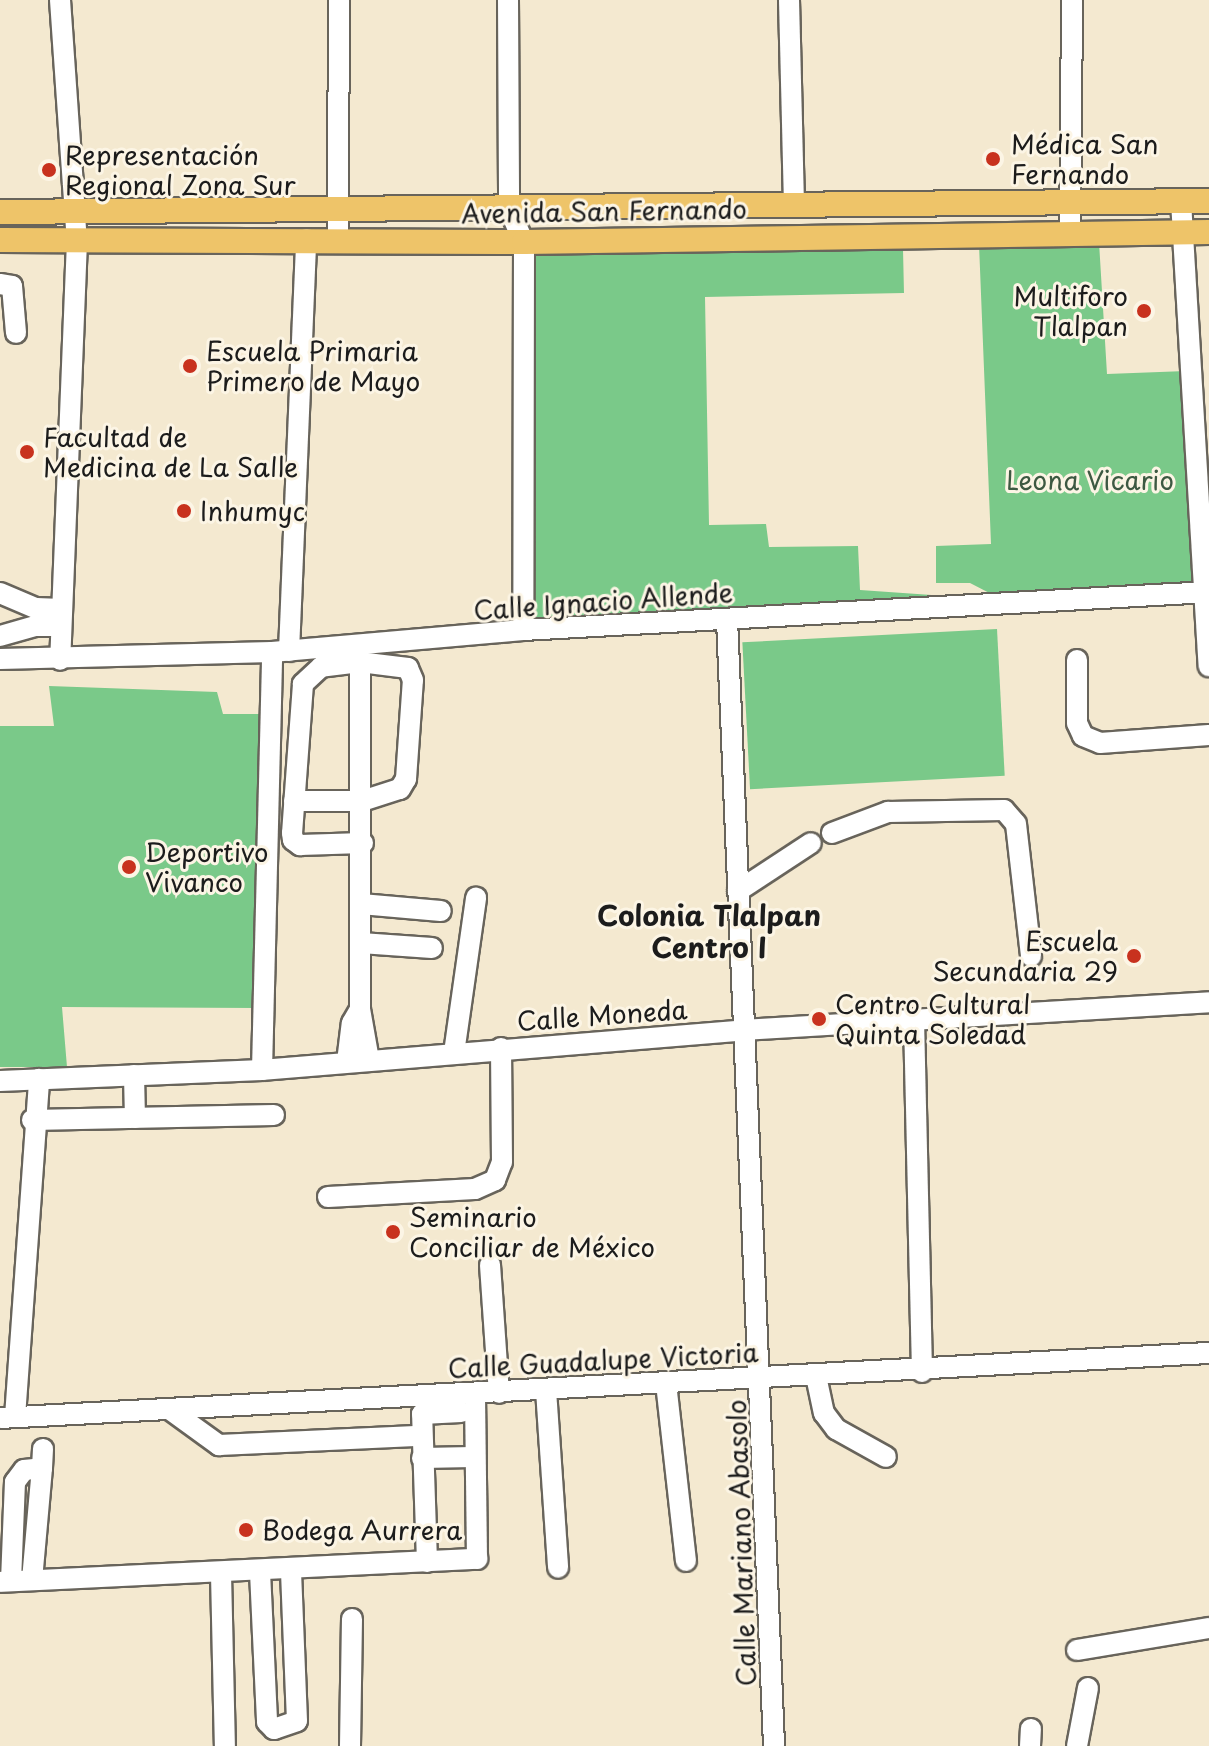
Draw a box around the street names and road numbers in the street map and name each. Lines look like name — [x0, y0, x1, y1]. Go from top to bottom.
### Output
street label: Avenida San Fernando — [463, 193, 745, 229]
street label: Calle Ignacio Allende — [471, 576, 735, 626]
street label: Calle Moneda — [515, 993, 689, 1037]
street label: Calle Guadalupe Victoria — [445, 1336, 761, 1384]
street label: Calle Mariano Abasolo — [720, 1401, 762, 1685]

